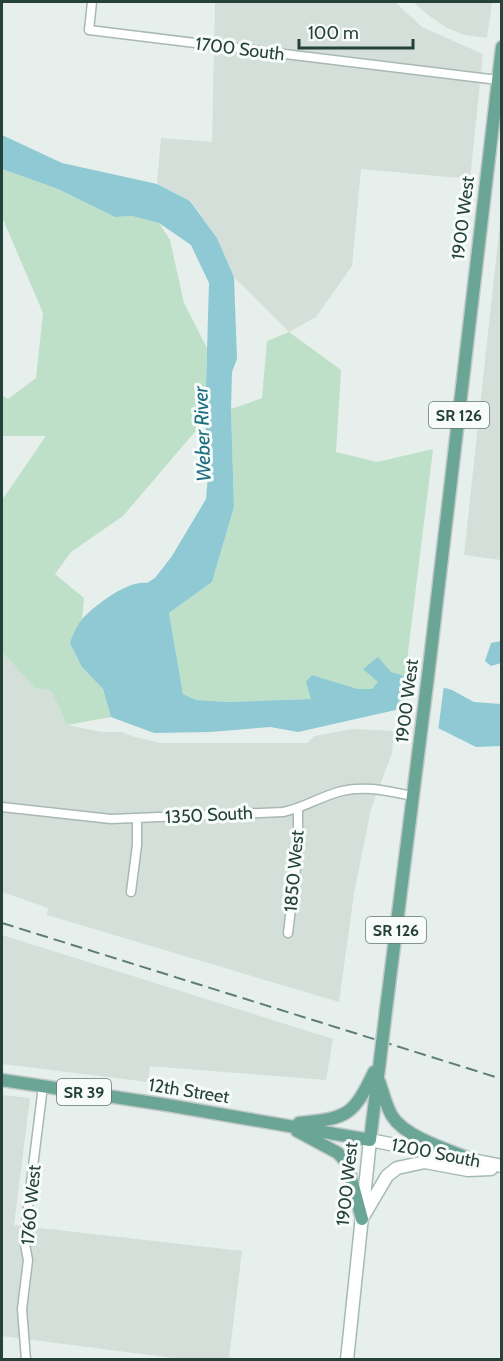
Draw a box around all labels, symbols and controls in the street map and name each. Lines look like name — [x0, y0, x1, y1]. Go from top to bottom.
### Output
scale bar — [299, 12, 413, 50]
text: 100 m — [308, 22, 359, 44]
street label: 1700 South — [194, 33, 286, 65]
street label: 1900 West — [447, 175, 479, 261]
water label: Weber River — [188, 385, 216, 482]
road number: SR 126 — [429, 402, 489, 428]
street label: 1900 West — [391, 658, 423, 744]
street label: 1350 South — [165, 802, 253, 828]
street label: 1850 West — [279, 829, 309, 913]
road number: SR 126 — [366, 917, 426, 943]
street label: 12th Street — [147, 1074, 231, 1108]
road number: SR 39 — [57, 1079, 111, 1105]
street label: 1200 South — [390, 1134, 482, 1172]
street label: 1900 West — [332, 1141, 362, 1227]
street label: 1760 West — [17, 1164, 45, 1246]

